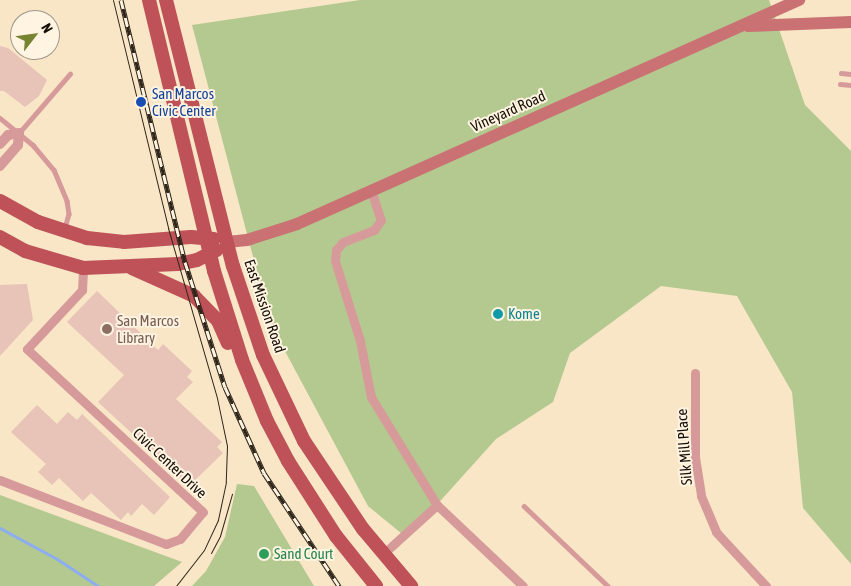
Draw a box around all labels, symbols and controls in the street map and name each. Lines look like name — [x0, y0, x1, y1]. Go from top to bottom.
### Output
north arrow — [10, 10, 60, 60]
text: N — [38, 20, 56, 36]
place label: San Marcos Civic Center — [152, 84, 216, 119]
street label: Vineyard Road — [468, 87, 548, 135]
marker: San Marcos Civic Center — [134, 95, 148, 109]
street label: East Mission Road — [241, 257, 289, 355]
place label: Kome — [508, 305, 540, 323]
marker: Kome — [492, 308, 504, 320]
place label: San Marcos Library — [117, 311, 179, 346]
marker: San Marcos Library — [101, 323, 113, 335]
street label: Silk Mill Place — [672, 408, 696, 486]
street label: Civic Center Drive — [129, 424, 211, 502]
place label: Sand Court — [274, 545, 333, 563]
marker: Sand Court — [258, 548, 270, 560]

